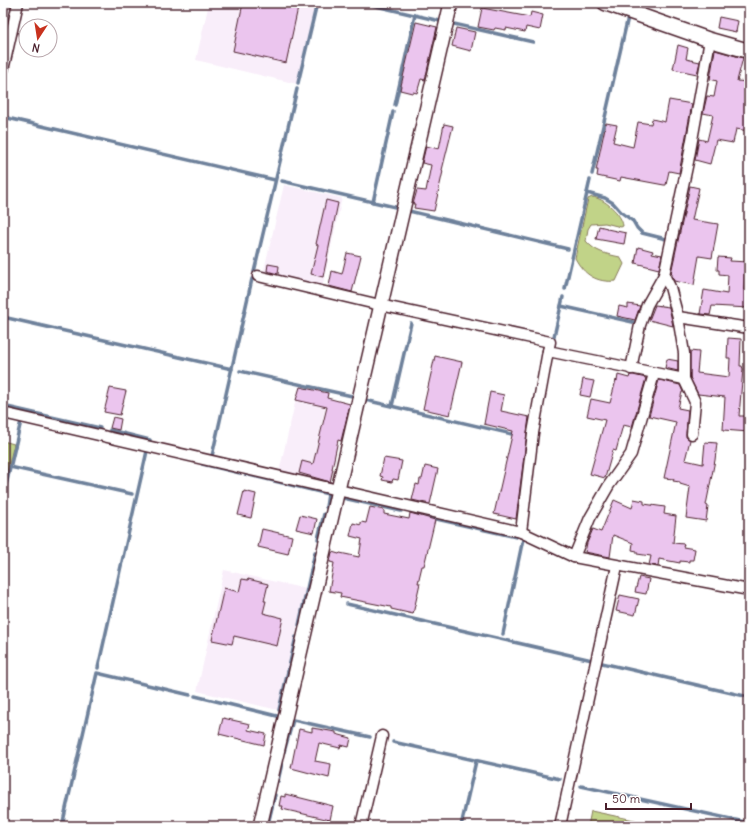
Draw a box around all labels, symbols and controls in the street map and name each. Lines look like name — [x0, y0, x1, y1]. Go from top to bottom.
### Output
north arrow — [18, 18, 58, 58]
text: N — [31, 40, 41, 55]
scale bar — [606, 785, 691, 811]
text: 50 m — [612, 791, 641, 806]

